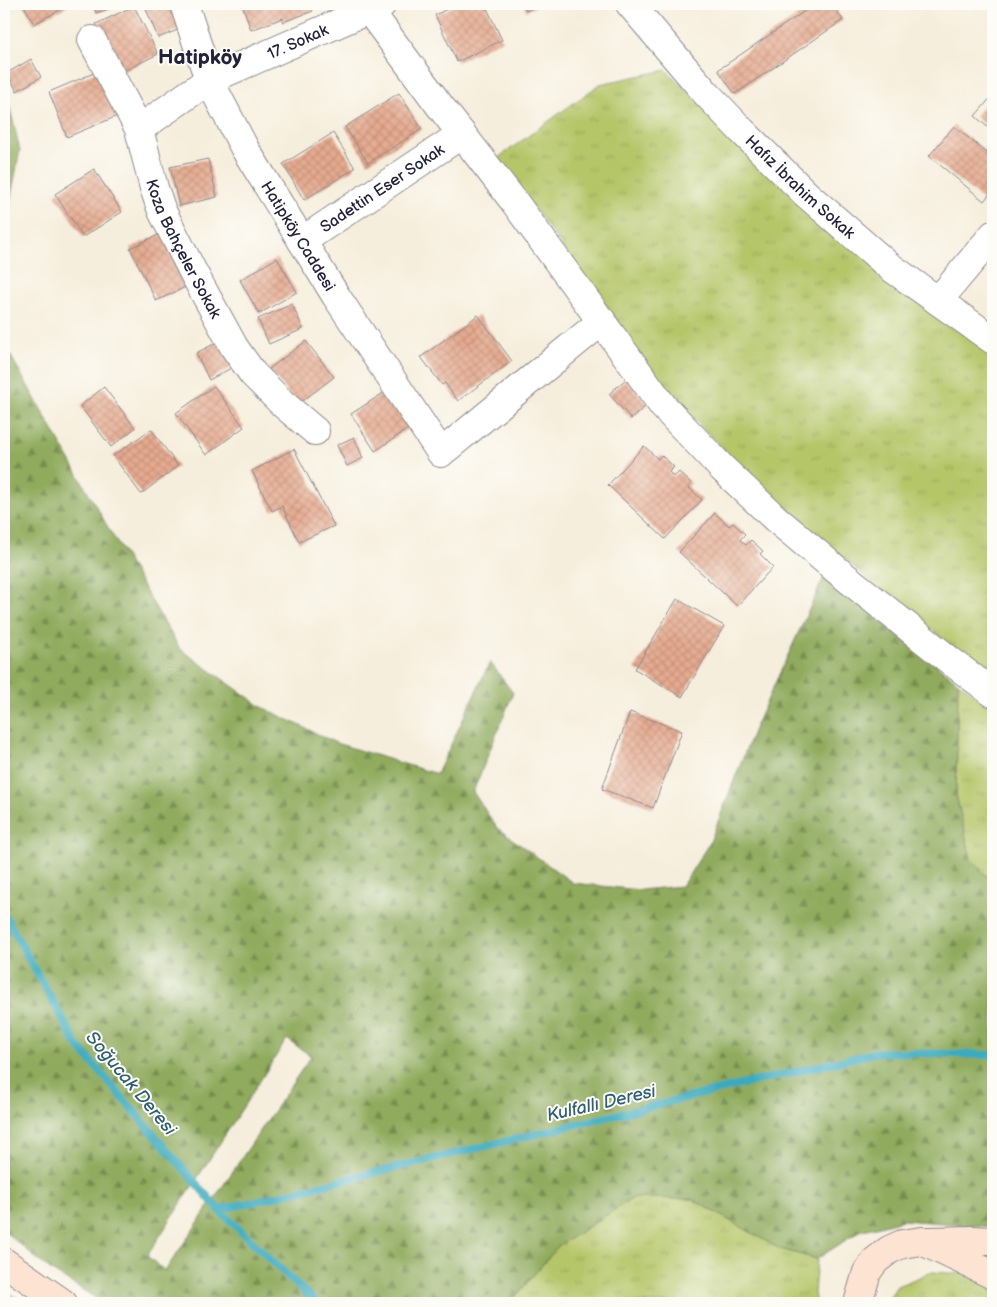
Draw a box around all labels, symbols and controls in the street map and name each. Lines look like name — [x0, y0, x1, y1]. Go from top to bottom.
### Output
street label: 17. Sokak — [265, 21, 331, 64]
district label: Hatipköy — [158, 45, 242, 70]
street label: Hafız İbrahim Sokak — [741, 132, 858, 243]
street label: Sadettin Eser Sokak — [317, 140, 448, 237]
street label: Koza Bahçeler Sokak — [141, 177, 225, 322]
street label: Hatipköy Caddesi — [256, 178, 339, 295]
water label: Soğucak Deresi — [81, 1027, 181, 1140]
water label: Kulfallı Deresi — [545, 1081, 659, 1126]

